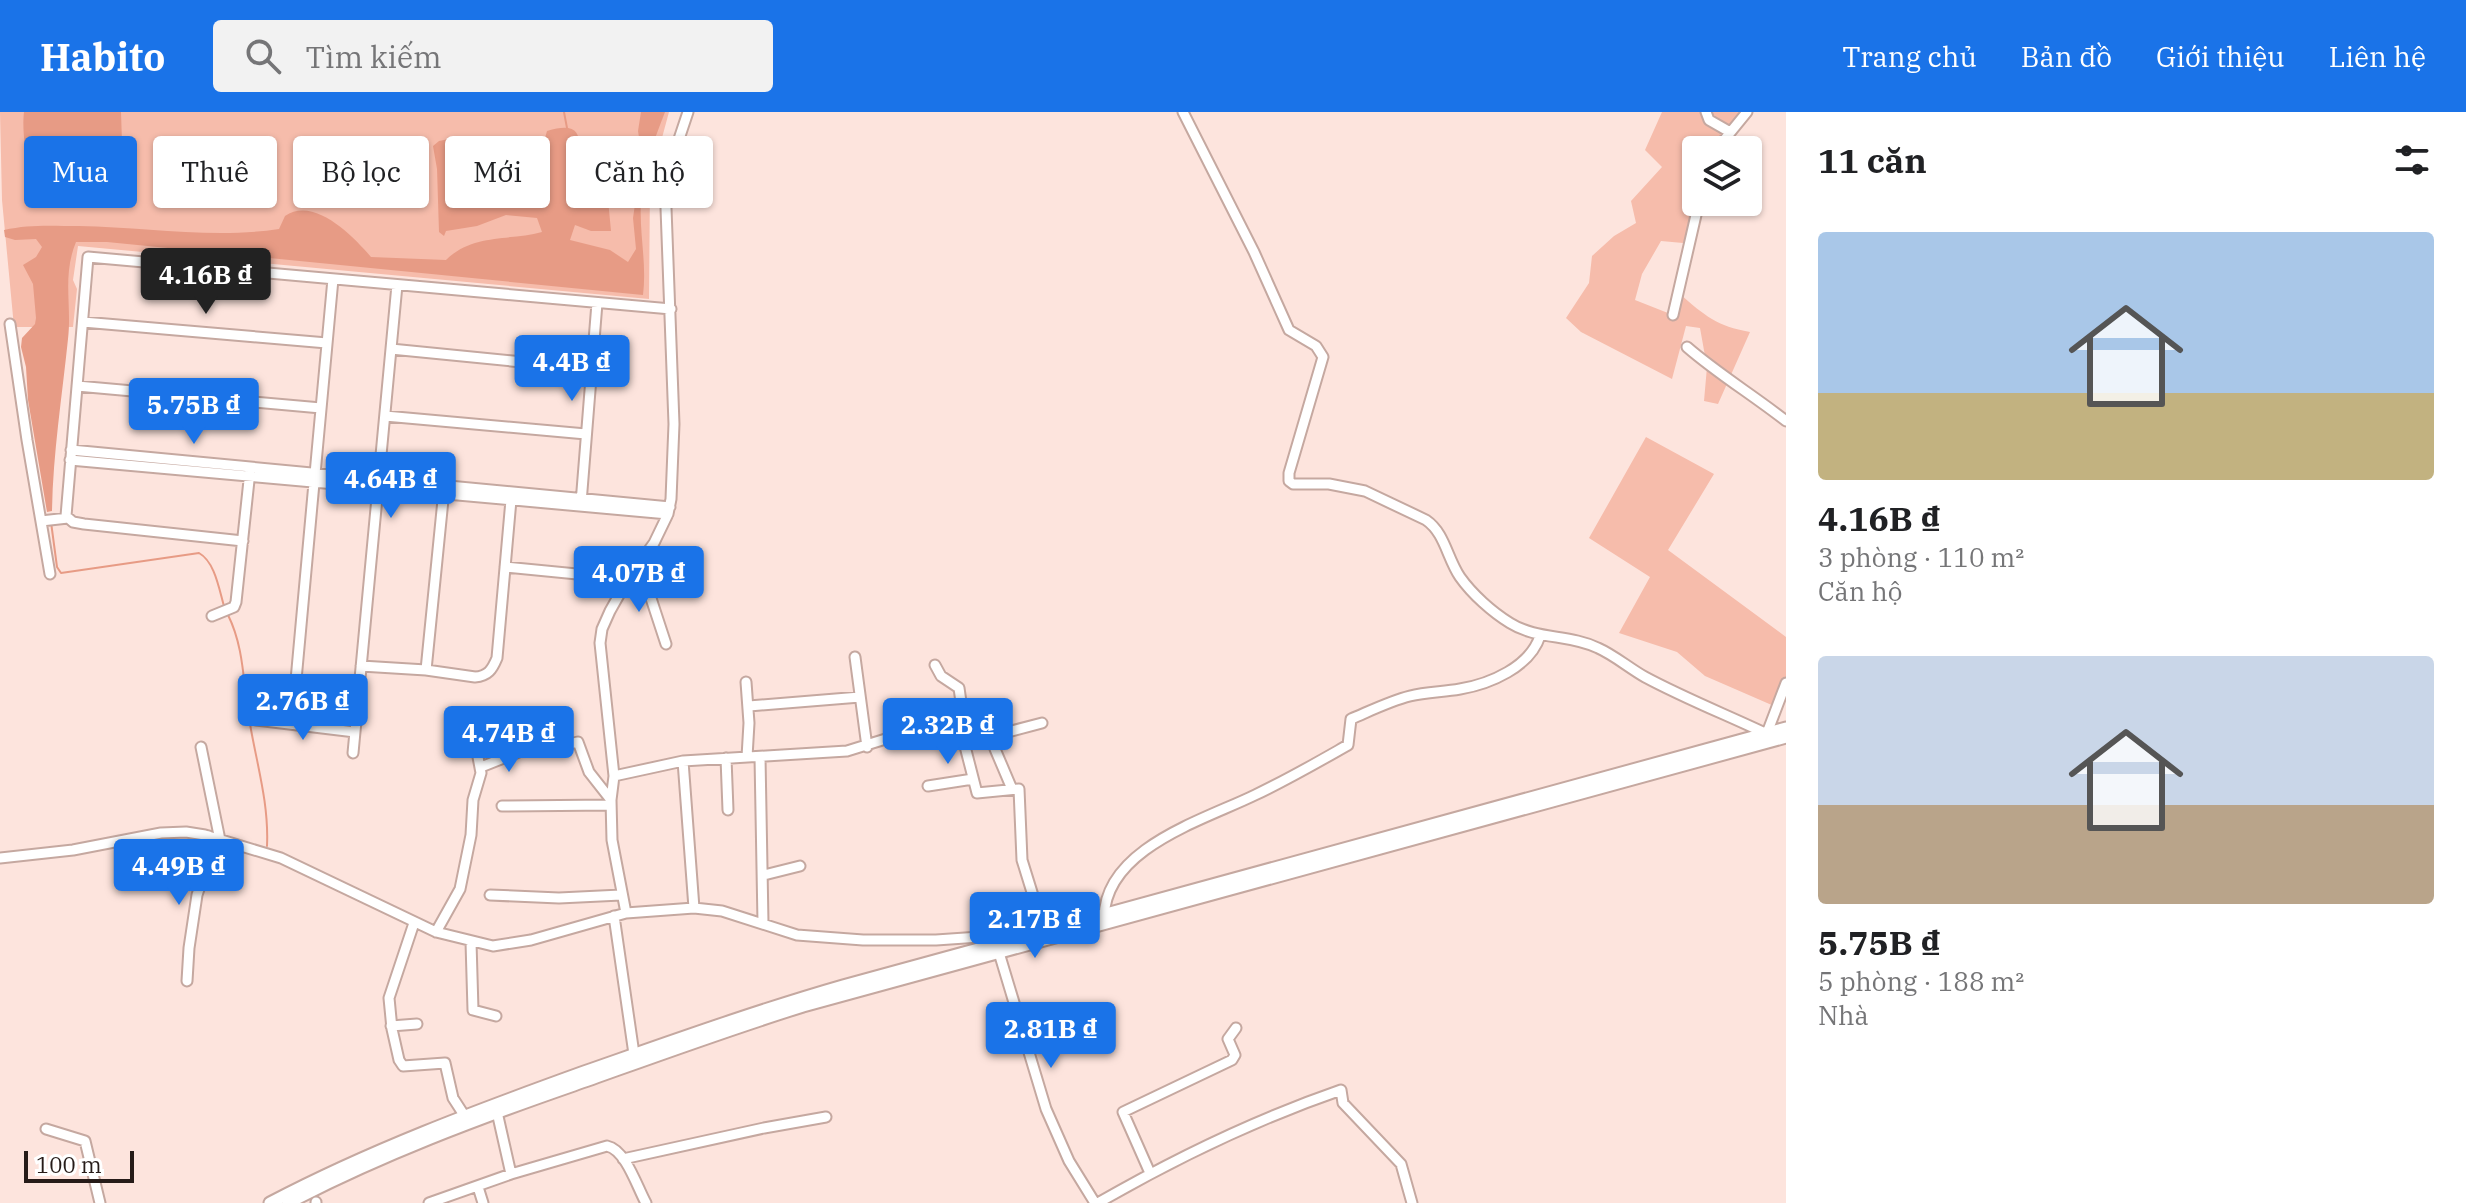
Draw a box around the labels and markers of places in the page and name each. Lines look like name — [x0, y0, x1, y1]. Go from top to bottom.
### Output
pin: 4.16B ₫ — [132, 248, 280, 316]
pin: 4.4B ₫ — [507, 335, 637, 403]
pin: 5.75B ₫ — [120, 378, 268, 446]
pin: 4.64B ₫ — [317, 452, 465, 520]
pin: 4.07B ₫ — [565, 546, 713, 614]
pin: 2.76B ₫ — [229, 674, 377, 742]
pin: 2.32B ₫ — [874, 698, 1022, 766]
pin: 4.74B ₫ — [435, 706, 583, 774]
pin: 4.49B ₫ — [105, 839, 253, 907]
pin: 2.17B ₫ — [961, 892, 1109, 960]
pin: 2.81B ₫ — [977, 1002, 1125, 1070]

